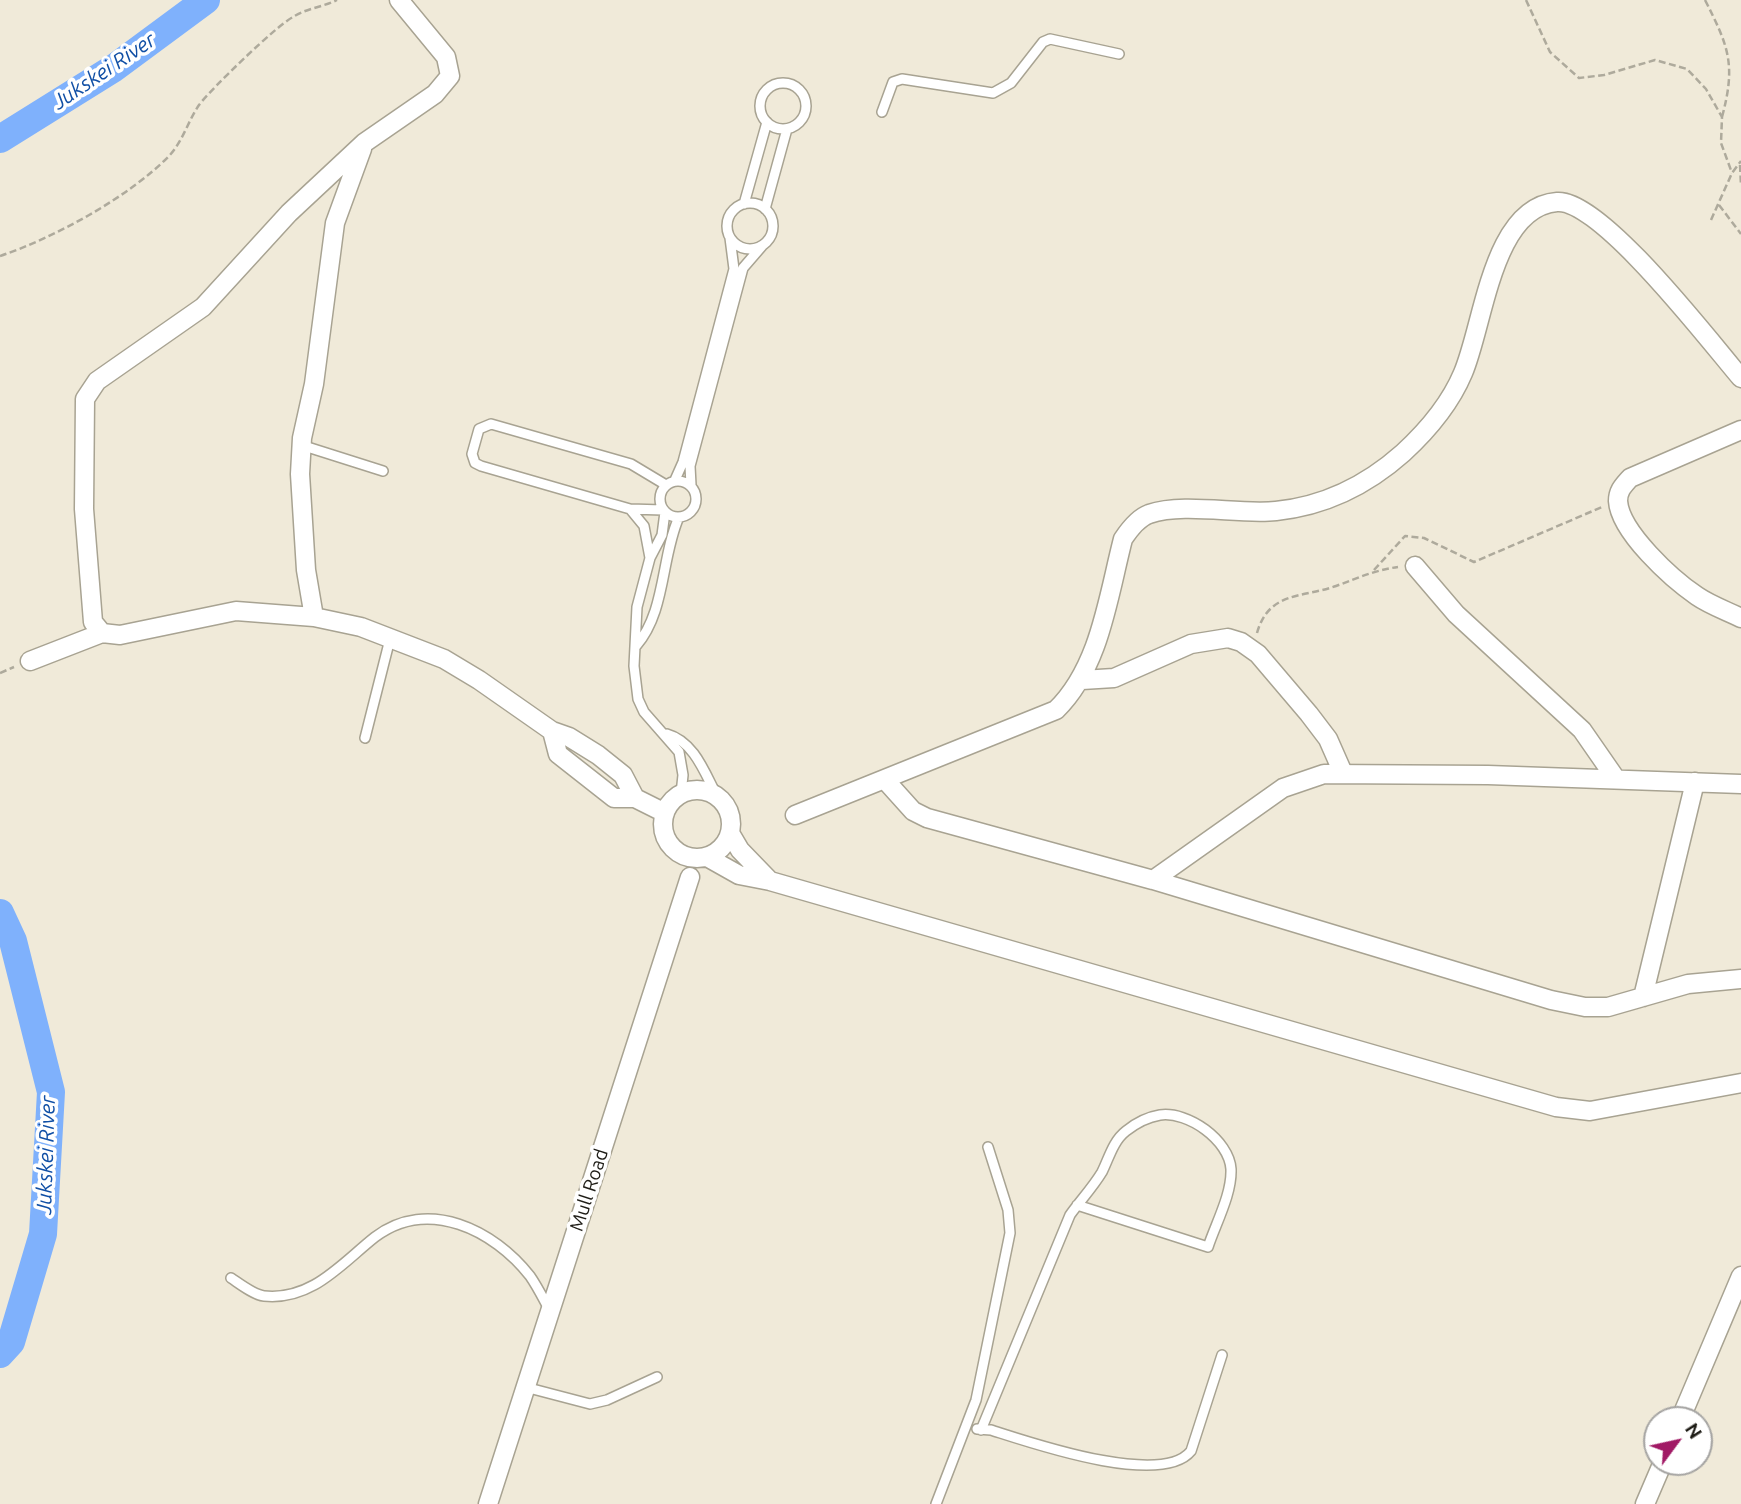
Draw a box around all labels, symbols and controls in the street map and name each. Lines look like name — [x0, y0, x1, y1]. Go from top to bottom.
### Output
water label: Jukskei River — [48, 27, 160, 115]
water label: Jukskei River — [31, 1095, 61, 1215]
street label: Mull Road — [565, 1146, 613, 1234]
north arrow — [1643, 1406, 1713, 1476]
text: N — [1681, 1419, 1707, 1443]

